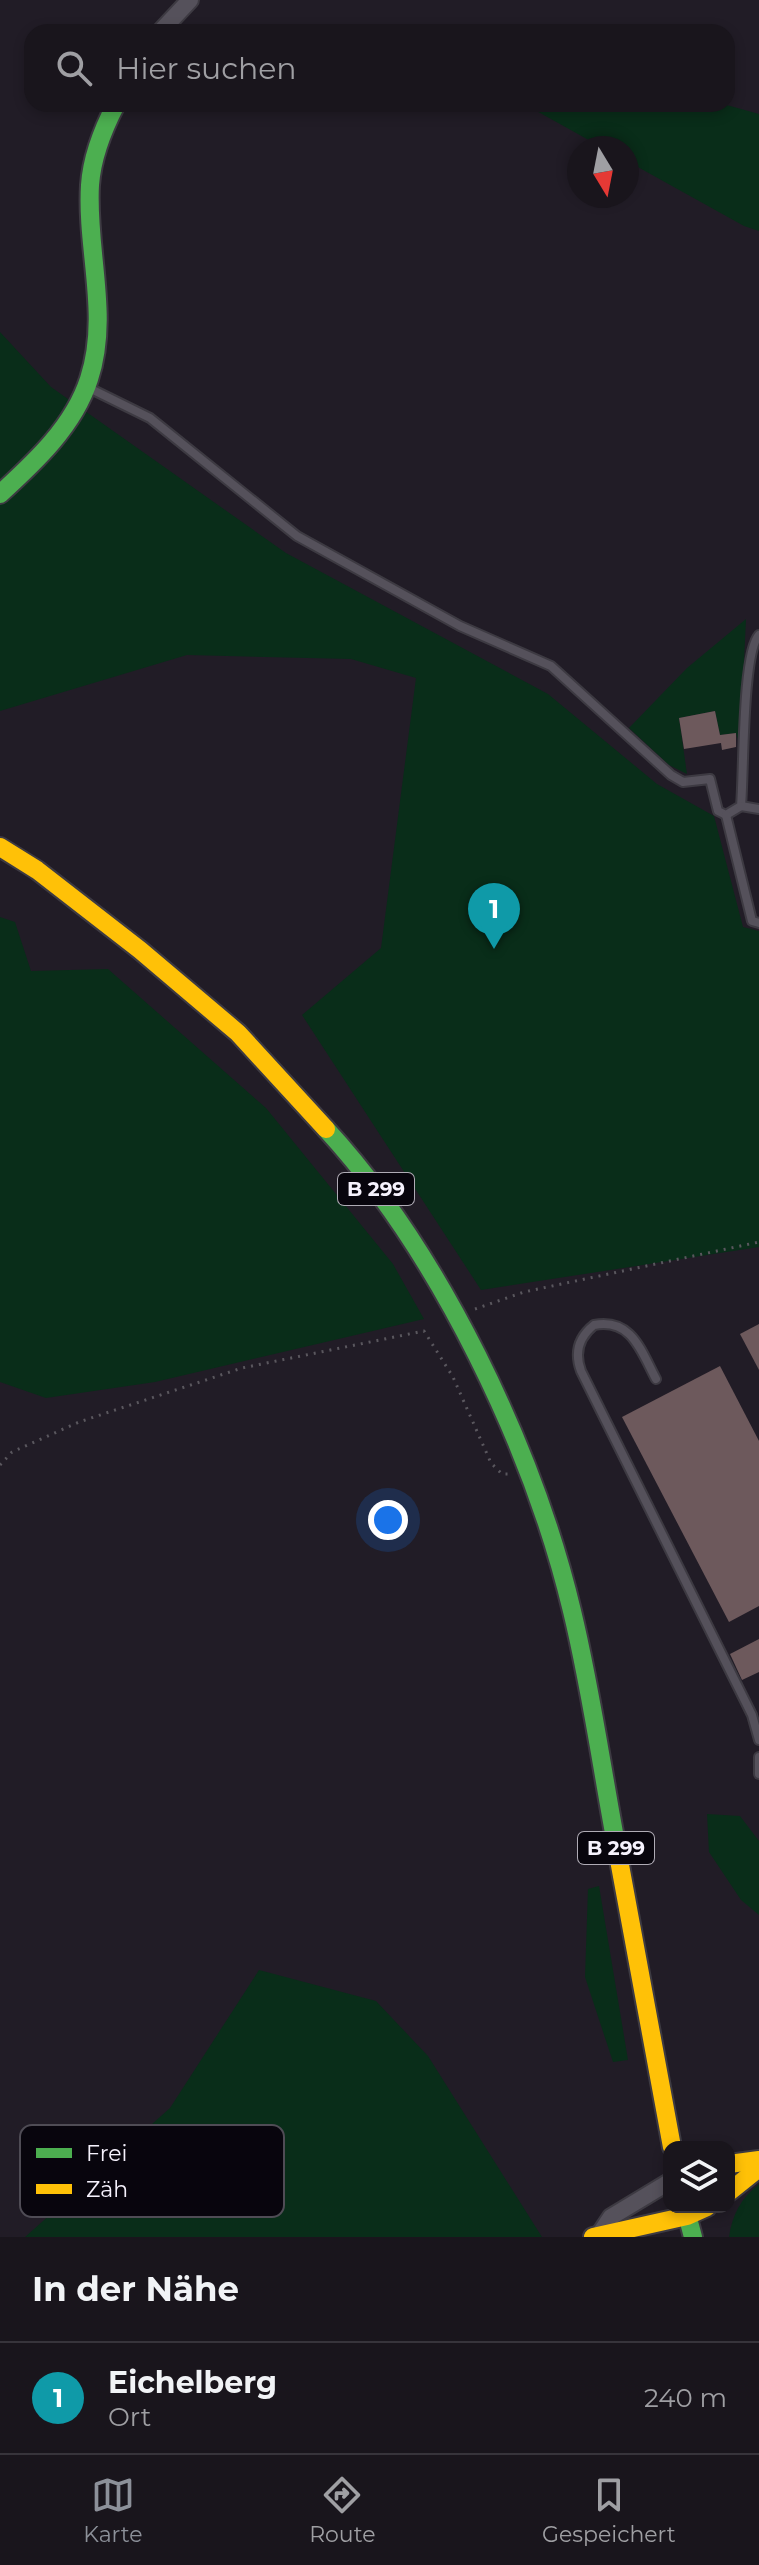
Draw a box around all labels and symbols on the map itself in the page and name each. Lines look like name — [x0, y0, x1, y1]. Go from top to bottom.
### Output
north arrow — [567, 136, 639, 208]
pin: 1 — [468, 883, 520, 949]
road number: B 299 — [338, 1173, 414, 1205]
your location — [368, 1500, 408, 1540]
road number: B 299 — [578, 1832, 654, 1864]
legend — [20, 2125, 284, 2217]
text: Frei — [86, 2140, 127, 2167]
text: Zäh — [86, 2176, 128, 2203]

